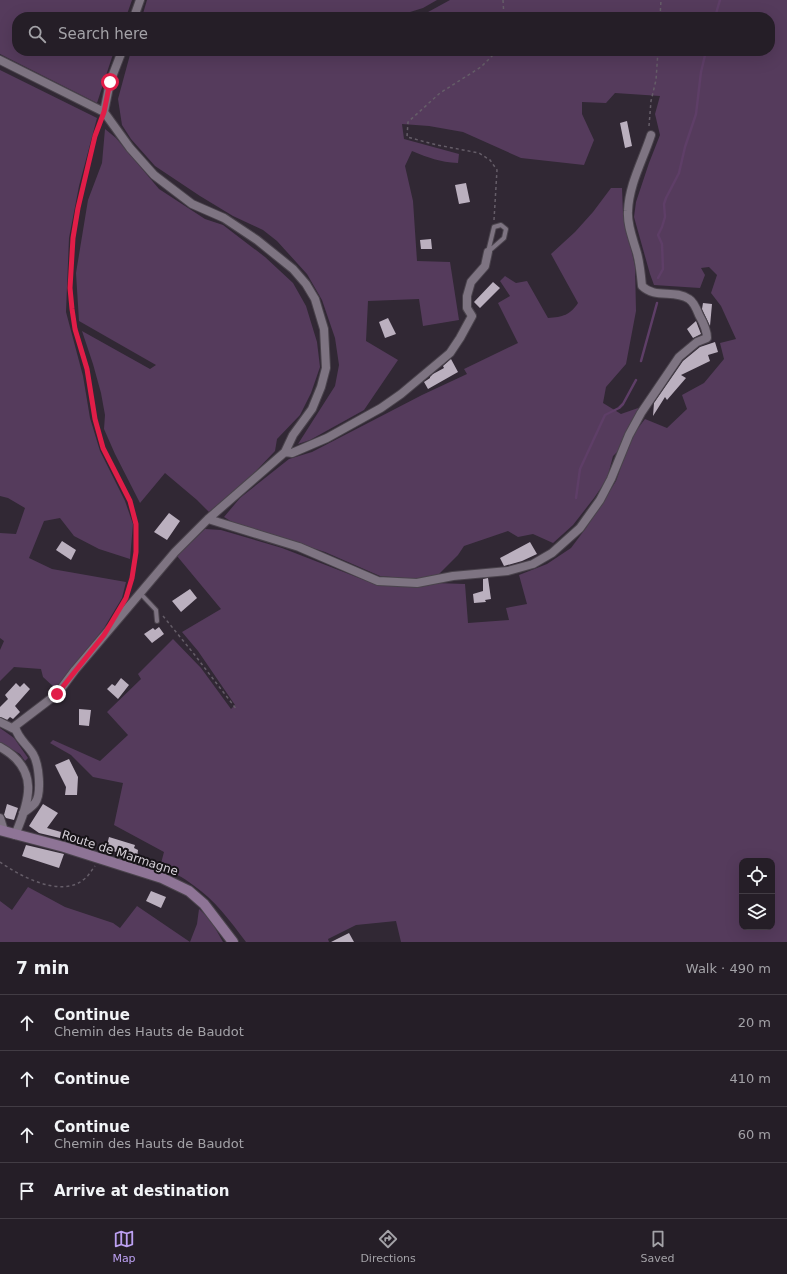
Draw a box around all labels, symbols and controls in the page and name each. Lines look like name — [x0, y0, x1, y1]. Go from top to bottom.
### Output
search box — [12, 12, 775, 56]
icon: search — [26, 23, 48, 45]
text: Search here — [58, 25, 148, 43]
route start — [101, 73, 119, 91]
route end — [48, 685, 66, 703]
street label: Route de Marmagne — [60, 828, 180, 878]
map controls — [739, 858, 775, 930]
button: locate — [739, 858, 775, 894]
button: layers — [739, 894, 775, 930]
text: 7 min — [16, 958, 69, 978]
text: Walk · 490 m — [686, 961, 771, 976]
text: Continue — [54, 1006, 130, 1024]
icon: ahead — [16, 1012, 38, 1034]
text: 20 m — [738, 1015, 771, 1030]
text: Chemin des Hauts de Baudot — [54, 1024, 244, 1039]
icon: ahead — [16, 1068, 38, 1090]
text: Continue — [54, 1070, 130, 1088]
text: 410 m — [729, 1071, 771, 1086]
text: Continue — [54, 1118, 130, 1136]
icon: ahead — [16, 1124, 38, 1146]
text: 60 m — [738, 1127, 771, 1142]
text: Chemin des Hauts de Baudot — [54, 1136, 244, 1151]
icon: arrive — [16, 1180, 38, 1202]
text: Arrive at destination — [54, 1182, 229, 1200]
tab: Map — [112, 1228, 136, 1265]
tab: Directions — [360, 1228, 416, 1265]
tab: Saved — [641, 1228, 675, 1265]

